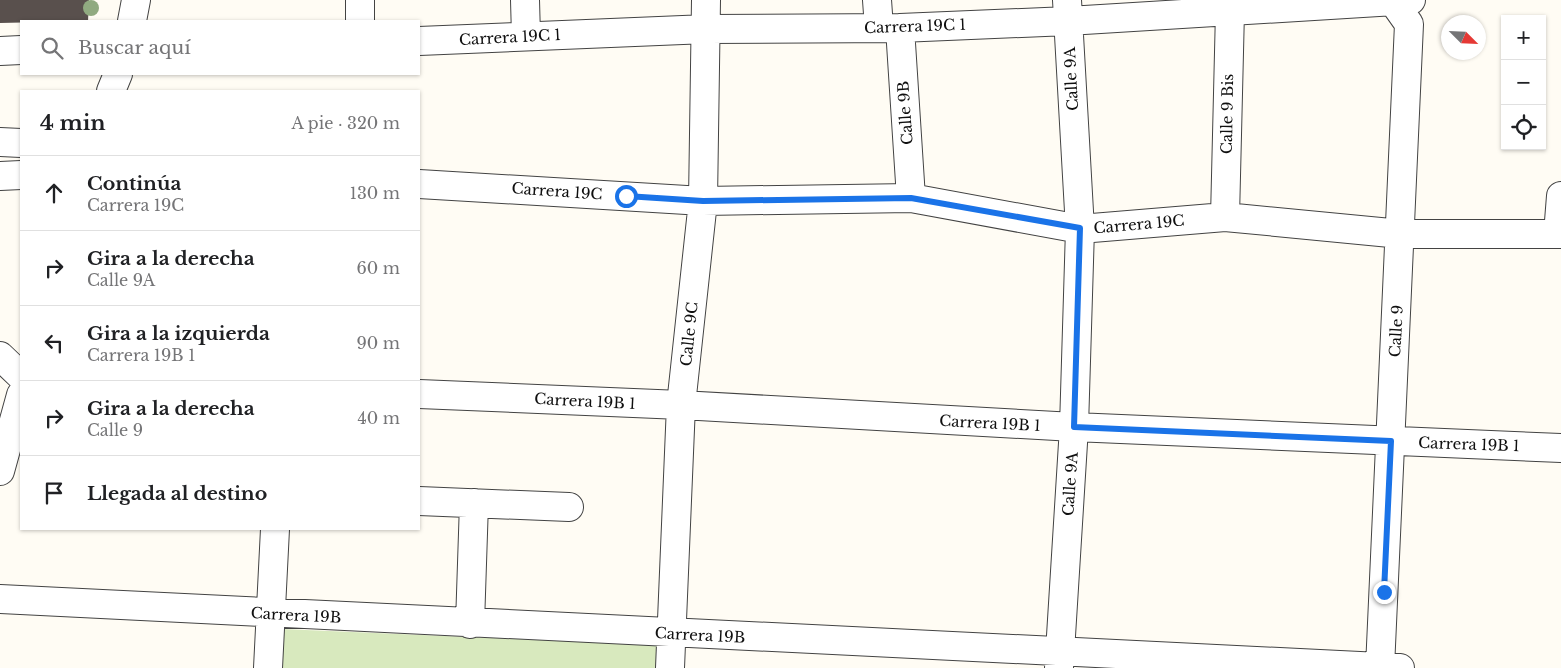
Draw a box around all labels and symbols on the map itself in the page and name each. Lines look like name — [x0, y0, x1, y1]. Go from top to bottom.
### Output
street label: Carrera 19C 1 — [864, 15, 966, 37]
north arrow — [1441, 15, 1486, 60]
street label: Carrera 19C 1 — [459, 25, 561, 49]
street label: Calle 9A — [1060, 46, 1082, 111]
street label: Calle 9 Bis — [1217, 73, 1237, 154]
street label: Calle 9B — [893, 80, 917, 146]
street label: Carrera 19C — [511, 178, 603, 204]
route start — [615, 185, 638, 208]
street label: Carrera 19C — [1093, 211, 1185, 237]
street label: Calle 9C — [676, 301, 702, 367]
street label: Calle 9 — [1385, 304, 1407, 358]
street label: Carrera 19B 1 — [534, 389, 636, 413]
street label: Carrera 19B 1 — [939, 411, 1041, 435]
street label: Carrera 19B 1 — [1418, 433, 1520, 455]
street label: Calle 9A — [1058, 451, 1082, 517]
route end — [1373, 581, 1396, 604]
street label: Carrera 19B — [250, 603, 342, 627]
street label: Carrera 19B — [654, 623, 746, 647]

